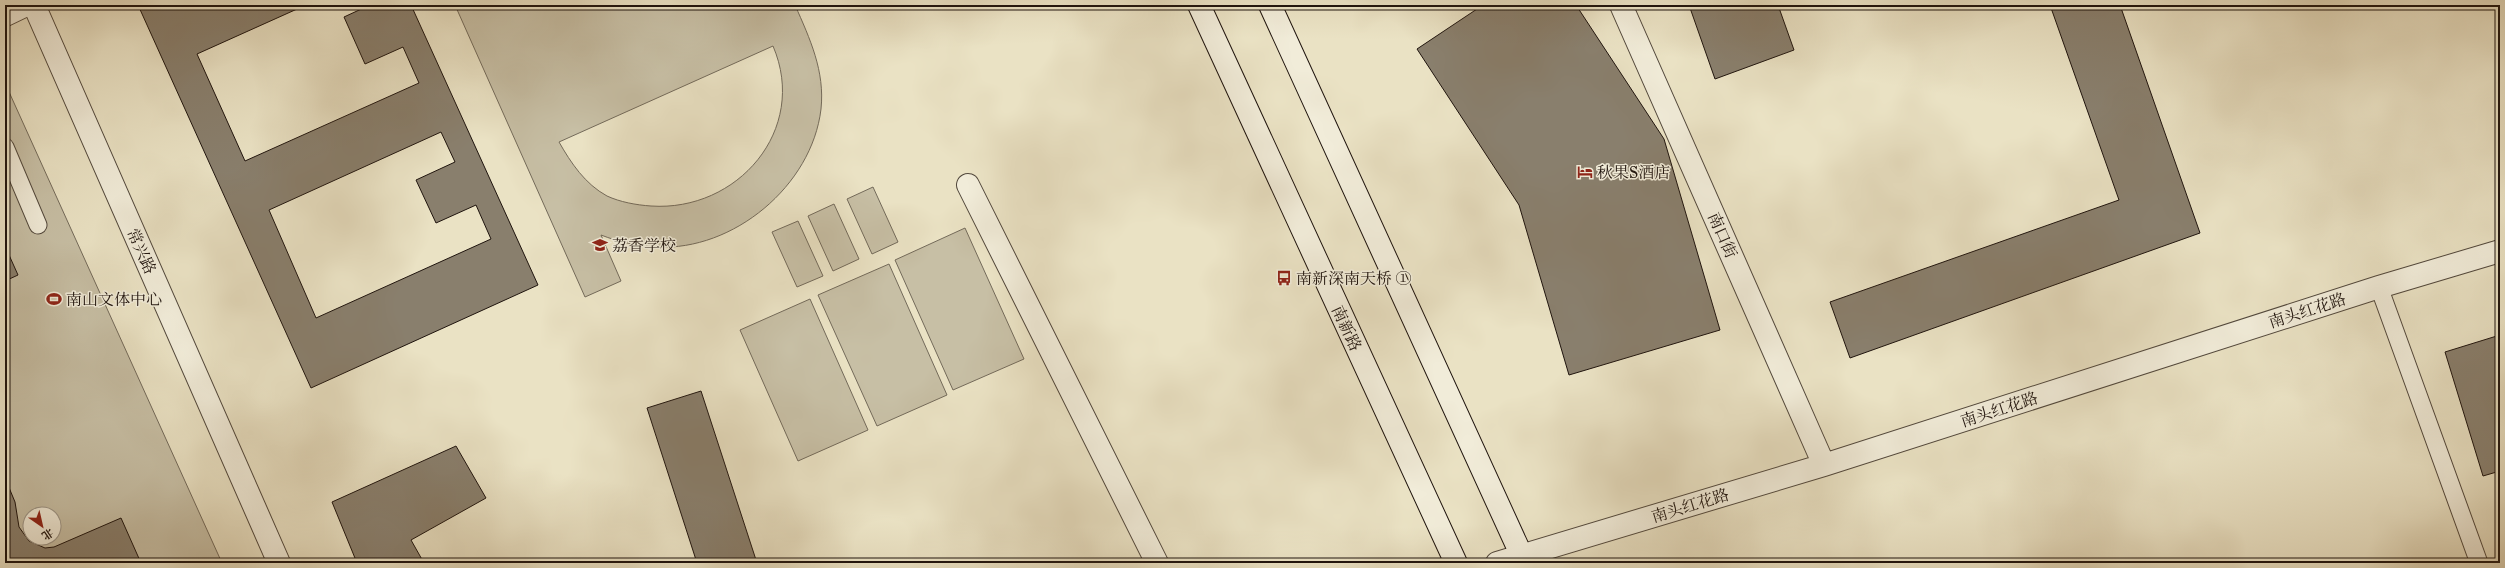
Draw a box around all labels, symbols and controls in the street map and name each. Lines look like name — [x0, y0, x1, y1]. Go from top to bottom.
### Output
hotel icon: 秋果S酒店 — [1576, 163, 1594, 181]
place label: 秋果S酒店 — [1597, 163, 1670, 182]
street label: 南口街 — [1704, 209, 1741, 261]
street label: 常兴路 — [123, 225, 160, 277]
school or university icon: 荔香学校 — [591, 236, 609, 254]
place label: 荔香学校 — [612, 236, 676, 255]
bus stop icon: 南新深南天桥 ① — [1275, 269, 1293, 287]
place label: 南新深南天桥 ① — [1296, 269, 1411, 288]
street label: 南头红花路 — [2266, 289, 2348, 332]
sports icon: 南山文体中心 — [45, 290, 63, 308]
place label: 南山文体中心 — [66, 290, 162, 309]
street label: 南新路 — [1328, 302, 1365, 354]
street label: 南头红花路 — [1958, 388, 2040, 431]
street label: 南头红花路 — [1649, 485, 1731, 526]
north arrow — [22, 506, 62, 546]
text: 北 — [39, 525, 56, 542]

